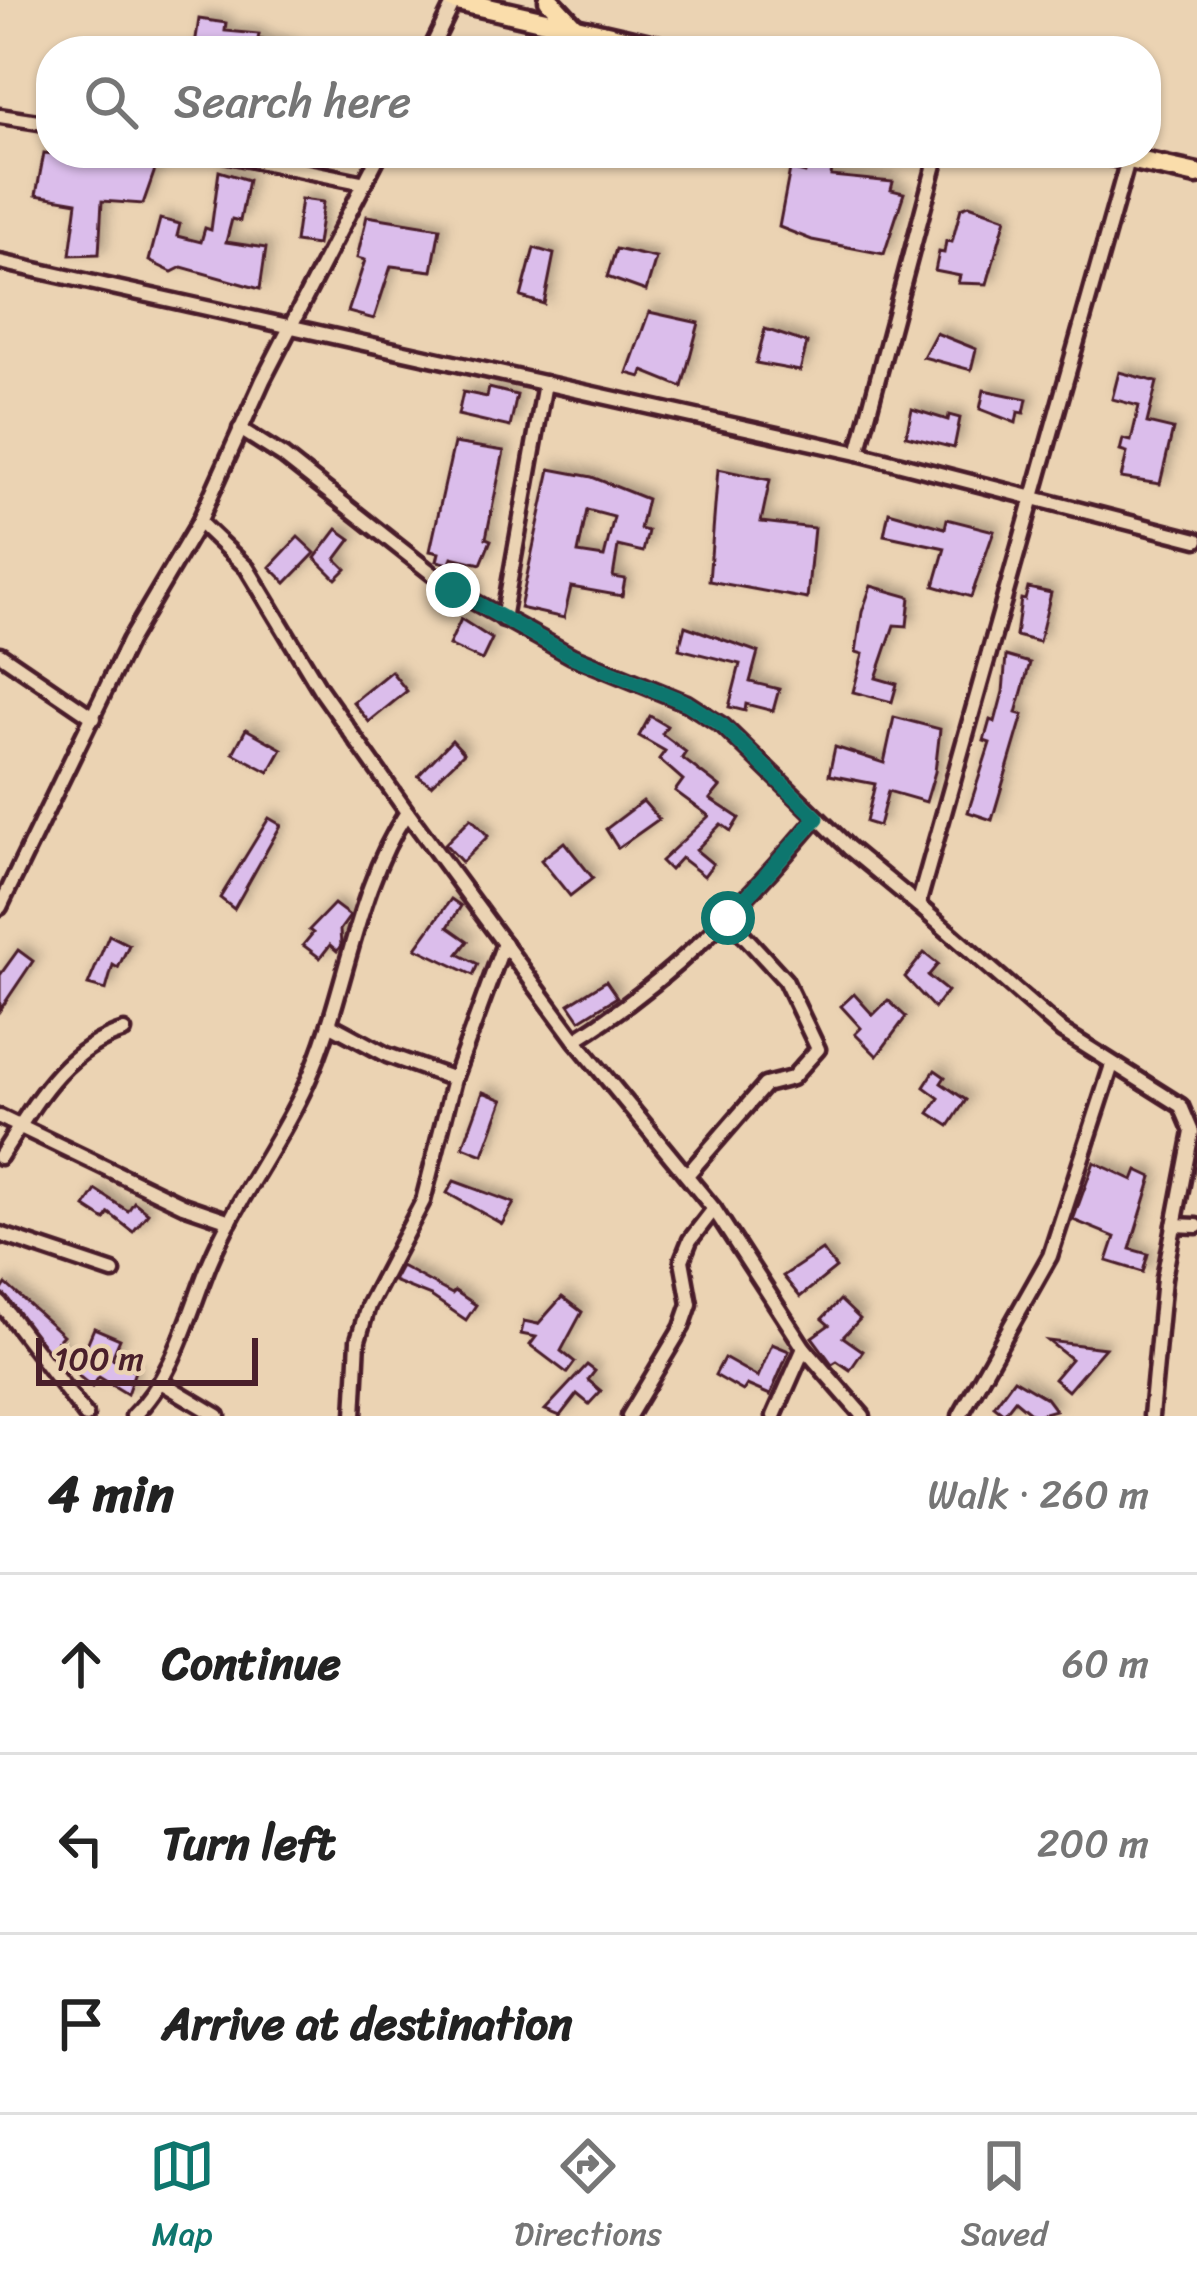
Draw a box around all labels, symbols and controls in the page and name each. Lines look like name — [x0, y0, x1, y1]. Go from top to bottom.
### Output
search box — [36, 36, 1161, 168]
text: Search here — [174, 62, 411, 142]
icon: search — [78, 69, 144, 135]
route end — [426, 563, 480, 617]
route start — [701, 891, 755, 945]
text: 100 m — [54, 1330, 144, 1388]
scale bar — [36, 1332, 258, 1385]
text: 4 min — [48, 1449, 174, 1539]
text: Walk · 260 m — [927, 1460, 1149, 1529]
text: Continue — [162, 1624, 341, 1704]
text: 60 m — [1062, 1629, 1149, 1698]
icon: ahead — [48, 1631, 114, 1697]
text: Turn left — [162, 1804, 335, 1884]
text: 200 m — [1037, 1809, 1149, 1878]
icon: left — [48, 1811, 114, 1877]
text: Arrive at destination — [162, 1984, 572, 2064]
icon: arrive — [48, 1991, 114, 2057]
tab: Map — [149, 2133, 215, 2263]
tab: Directions — [514, 2133, 662, 2263]
tab: Saved — [961, 2133, 1048, 2263]

